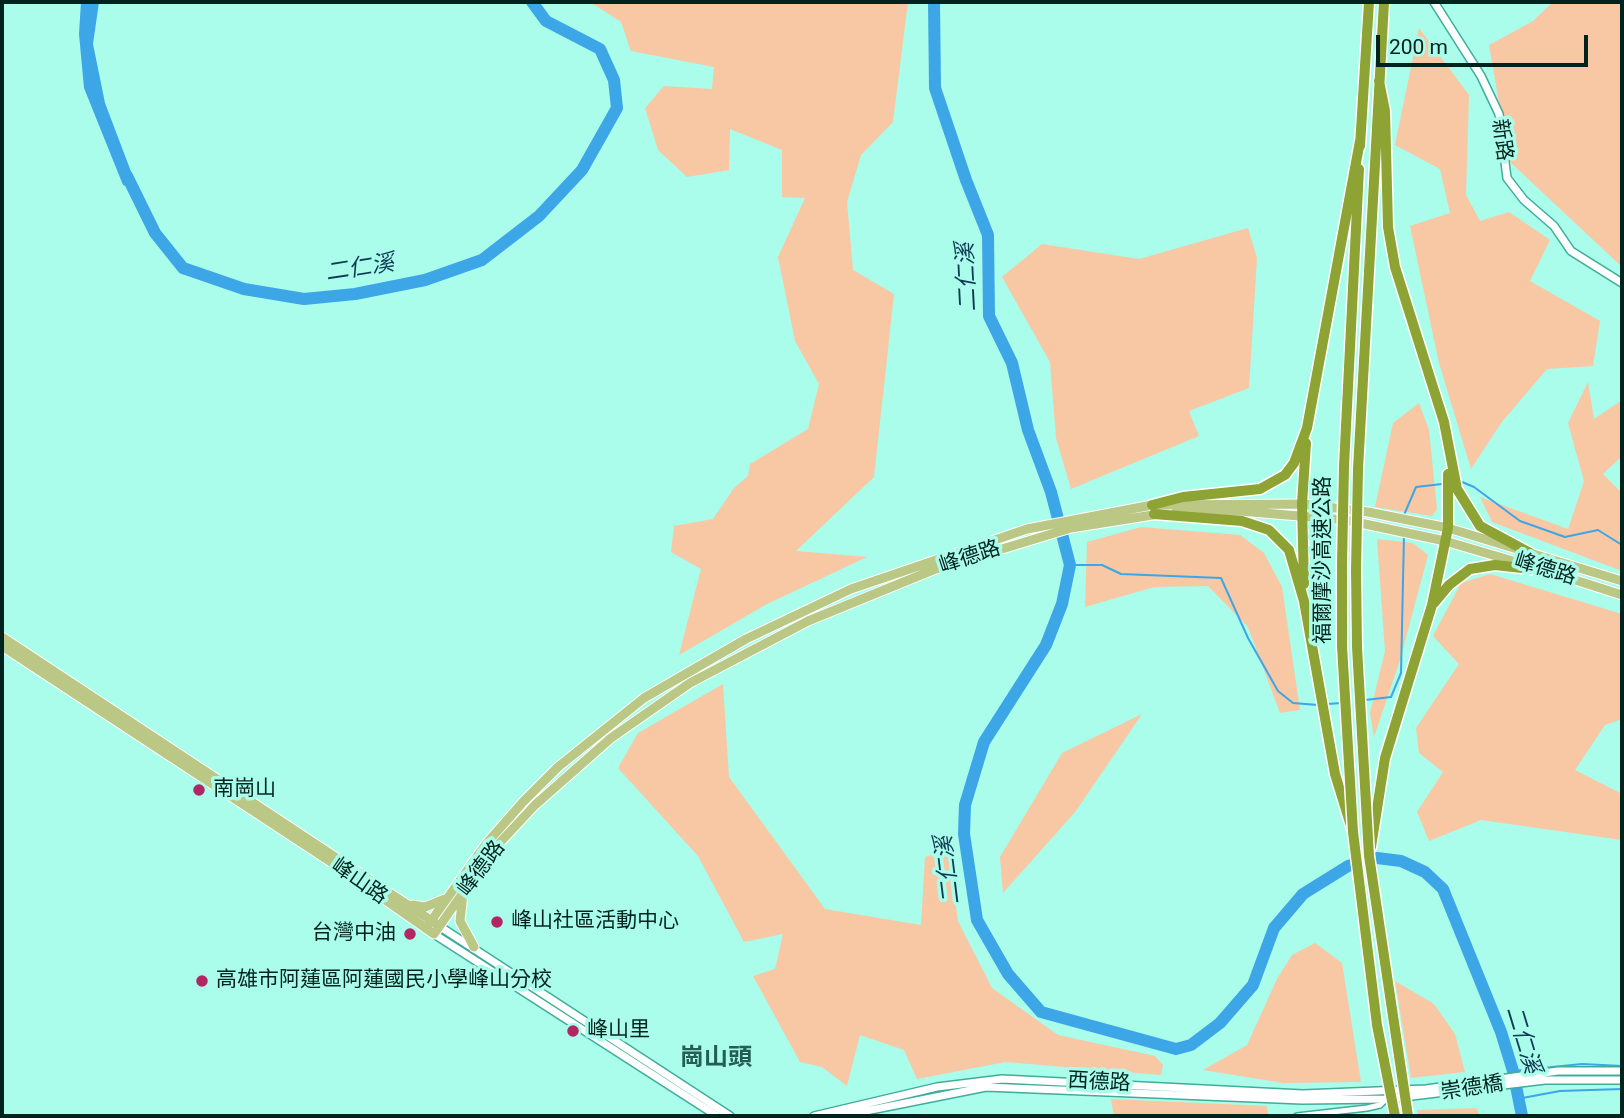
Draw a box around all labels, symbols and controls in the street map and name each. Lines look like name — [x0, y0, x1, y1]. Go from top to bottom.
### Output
scale bar — [1379, 21, 1591, 65]
text: 200 m — [1389, 35, 1448, 59]
street label: 新路 — [1486, 117, 1516, 163]
water label: 二仁溪 — [952, 242, 984, 312]
water label: 二仁溪 — [324, 250, 396, 288]
street label: 福爾摩沙高速公路 — [1311, 476, 1337, 644]
street label: 峰德路 — [936, 536, 1004, 580]
street label: 峰德路 — [1511, 549, 1579, 591]
place label: 南崗山 — [213, 777, 276, 803]
marker: 南崗山 — [191, 782, 207, 798]
water label: 二仁溪 — [931, 834, 967, 906]
street label: 峰德路 — [453, 836, 511, 902]
street label: 峰山路 — [326, 854, 392, 910]
place label: 峰山社區活動中心 — [511, 909, 679, 935]
marker: 峰山社區活動中心 — [489, 914, 505, 930]
place label: 台灣中油 — [312, 921, 396, 947]
marker: 台灣中油 — [402, 926, 418, 942]
place label: 高雄市阿蓮區阿蓮國民小學峰山分校 — [216, 968, 552, 994]
marker: 高雄市阿蓮區阿蓮國民小學峰山分校 — [194, 973, 210, 989]
water label: 二仁溪 — [1499, 1003, 1545, 1077]
place label: 峰山里 — [587, 1018, 650, 1044]
marker: 峰山里 — [565, 1023, 581, 1039]
district label: 崗山頭 — [680, 1045, 752, 1073]
street label: 西德路 — [1067, 1069, 1131, 1097]
street label: 崇德橋 — [1439, 1072, 1505, 1106]

